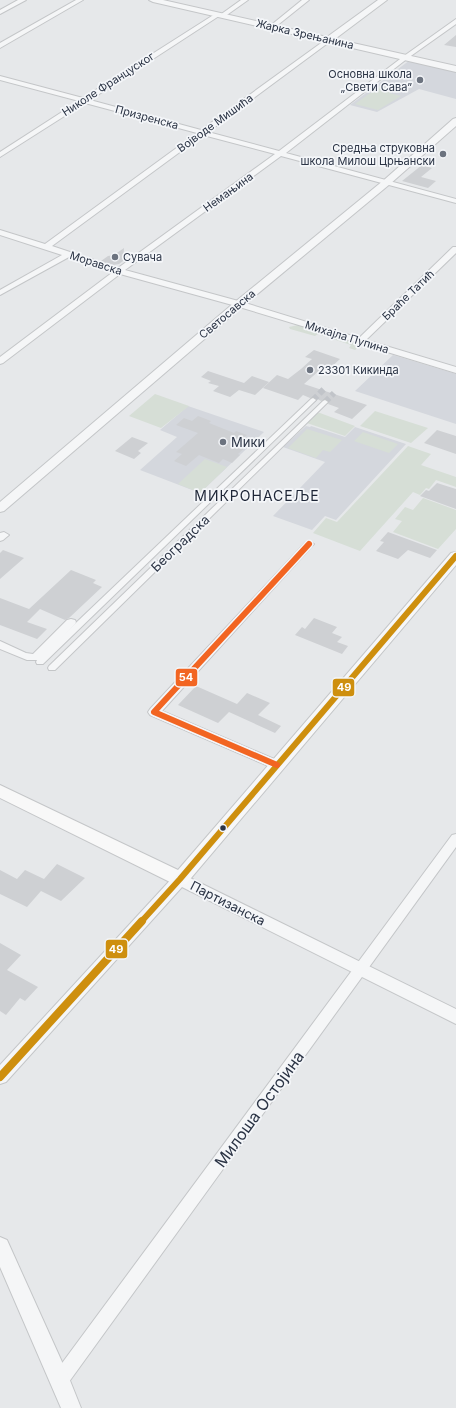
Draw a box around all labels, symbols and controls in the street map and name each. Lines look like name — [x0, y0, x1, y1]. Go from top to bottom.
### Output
street label: Жарка Зрењанина — [255, 16, 355, 52]
street label: Николе Француског — [59, 49, 157, 119]
place label: Основна школа „Свети Сава” — [328, 67, 412, 94]
marker: Основна школа „Свети Сава” — [415, 75, 425, 85]
street label: Војводе Мишића — [174, 91, 256, 155]
street label: Призренска — [114, 102, 180, 132]
place label: Средња струковна школа Милош Црњански — [301, 141, 435, 168]
marker: Средња струковна школа Милош Црњански — [438, 149, 448, 159]
street label: Немањина — [200, 169, 256, 215]
street label: Моравска — [68, 248, 124, 278]
place label: Сувача — [123, 250, 162, 264]
marker: Сувача — [110, 252, 120, 262]
street label: Браће Татић — [379, 267, 437, 323]
street label: Светосавска — [196, 286, 258, 342]
street label: Михајла Пупина — [303, 318, 391, 356]
place label: 23301 Кикинда — [318, 363, 399, 377]
marker: 23301 Кикинда — [305, 365, 315, 375]
place label: Мики — [231, 434, 265, 450]
marker: Мики — [218, 437, 228, 447]
district label: МИКРОНАСЕЉЕ — [194, 487, 320, 504]
street label: Београдска — [147, 511, 213, 575]
line badge: 54 — [175, 668, 198, 687]
text: 54 — [179, 670, 193, 684]
line badge: 49 — [332, 678, 355, 697]
text: 49 — [337, 680, 351, 694]
unlabelled marker — [218, 823, 228, 833]
street label: Партизанска — [188, 877, 268, 929]
line badge: 49 — [105, 939, 128, 959]
text: 49 — [109, 942, 123, 956]
street label: Милоша Остојина — [210, 1047, 308, 1171]

